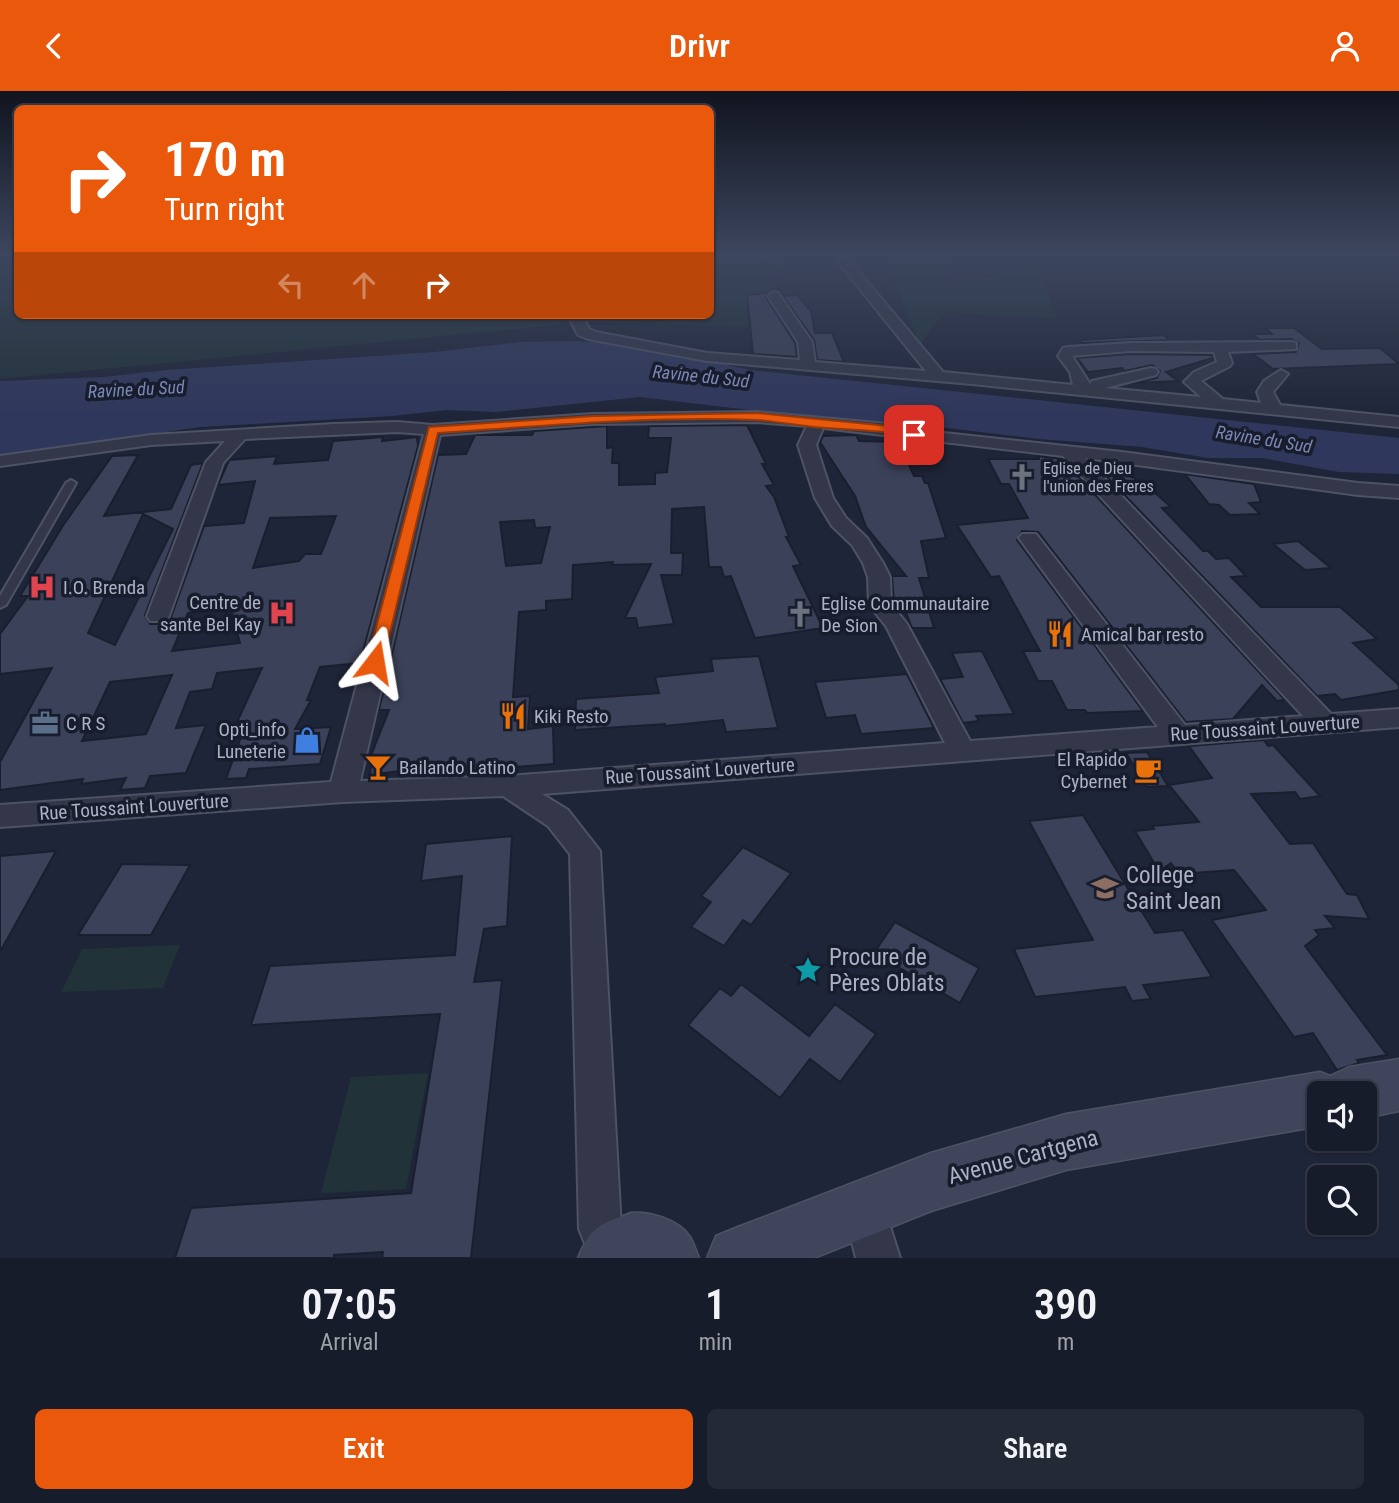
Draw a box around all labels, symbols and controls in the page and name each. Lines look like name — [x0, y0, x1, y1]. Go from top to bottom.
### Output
icon: back — [35, 27, 73, 65]
text: Drivr — [669, 27, 730, 65]
icon: person — [1326, 27, 1364, 65]
text: 170 m — [164, 131, 286, 188]
icon: right — [49, 133, 140, 224]
text: Turn right — [164, 190, 285, 228]
icon: left — [272, 266, 310, 304]
icon: ahead — [345, 266, 383, 304]
icon: right — [418, 266, 456, 304]
water label: Ravine du Sud — [652, 360, 751, 392]
water label: Ravine du Sud — [87, 376, 185, 402]
pin — [884, 405, 944, 465]
icon: arrive — [895, 416, 933, 454]
water label: Ravine du Sud — [1214, 421, 1314, 457]
place label: Eglise de Dieu l'union des Freres — [1043, 459, 1154, 496]
church icon: Eglise de Dieu l'union des Freres — [1007, 462, 1037, 492]
hospital icon: I.O. Brenda — [27, 572, 57, 602]
place label: I.O. Brenda — [63, 576, 145, 599]
place label: Centre de sante Bel Kay — [160, 591, 261, 636]
place label: Eglise Communautaire De Sion — [821, 592, 990, 637]
hospital icon: Centre de sante Bel Kay — [267, 598, 297, 628]
church icon: Eglise Communautaire De Sion — [785, 599, 815, 629]
restaurant icon: Amical bar resto — [1045, 619, 1075, 649]
place label: Amical bar resto — [1081, 623, 1204, 646]
position arrow — [338, 625, 412, 699]
restaurant icon: Kiki Resto — [498, 701, 528, 731]
place label: Kiki Resto — [534, 705, 609, 728]
office icon: C R S — [30, 708, 60, 738]
street label: Rue Toussaint Louverture — [1169, 710, 1361, 746]
place label: C R S — [66, 712, 106, 735]
place label: Opti_info Luneterie — [216, 718, 286, 763]
shop icon: Opti_info Luneterie — [292, 725, 322, 755]
place label: El Rapido Cybernet — [1057, 748, 1127, 793]
bar icon: Bailando Latino — [363, 752, 393, 782]
street label: Rue Toussaint Louverture — [604, 753, 796, 789]
cafe icon: El Rapido Cybernet — [1133, 755, 1163, 785]
place label: Bailando Latino — [399, 756, 516, 779]
street label: Rue Toussaint Louverture — [38, 789, 230, 825]
place label: College Saint Jean — [1126, 862, 1222, 915]
school or university icon: College Saint Jean — [1090, 873, 1120, 903]
place label: Procure de Pères Oblats — [829, 944, 944, 997]
place icon: Procure de Pères Oblats — [793, 955, 823, 985]
map controls — [1307, 1081, 1377, 1235]
button: sound — [1307, 1081, 1377, 1151]
street label: Avenue Cartgena — [945, 1124, 1101, 1190]
button: search — [1307, 1165, 1377, 1235]
text: 07:05 — [302, 1280, 397, 1329]
text: 1 — [705, 1280, 726, 1329]
text: 390 — [1034, 1280, 1097, 1329]
text: Arrival — [320, 1329, 379, 1356]
text: min — [699, 1329, 732, 1356]
text: m — [1057, 1329, 1074, 1356]
button: Exit — [35, 1409, 693, 1489]
button: Share — [707, 1409, 1364, 1489]

